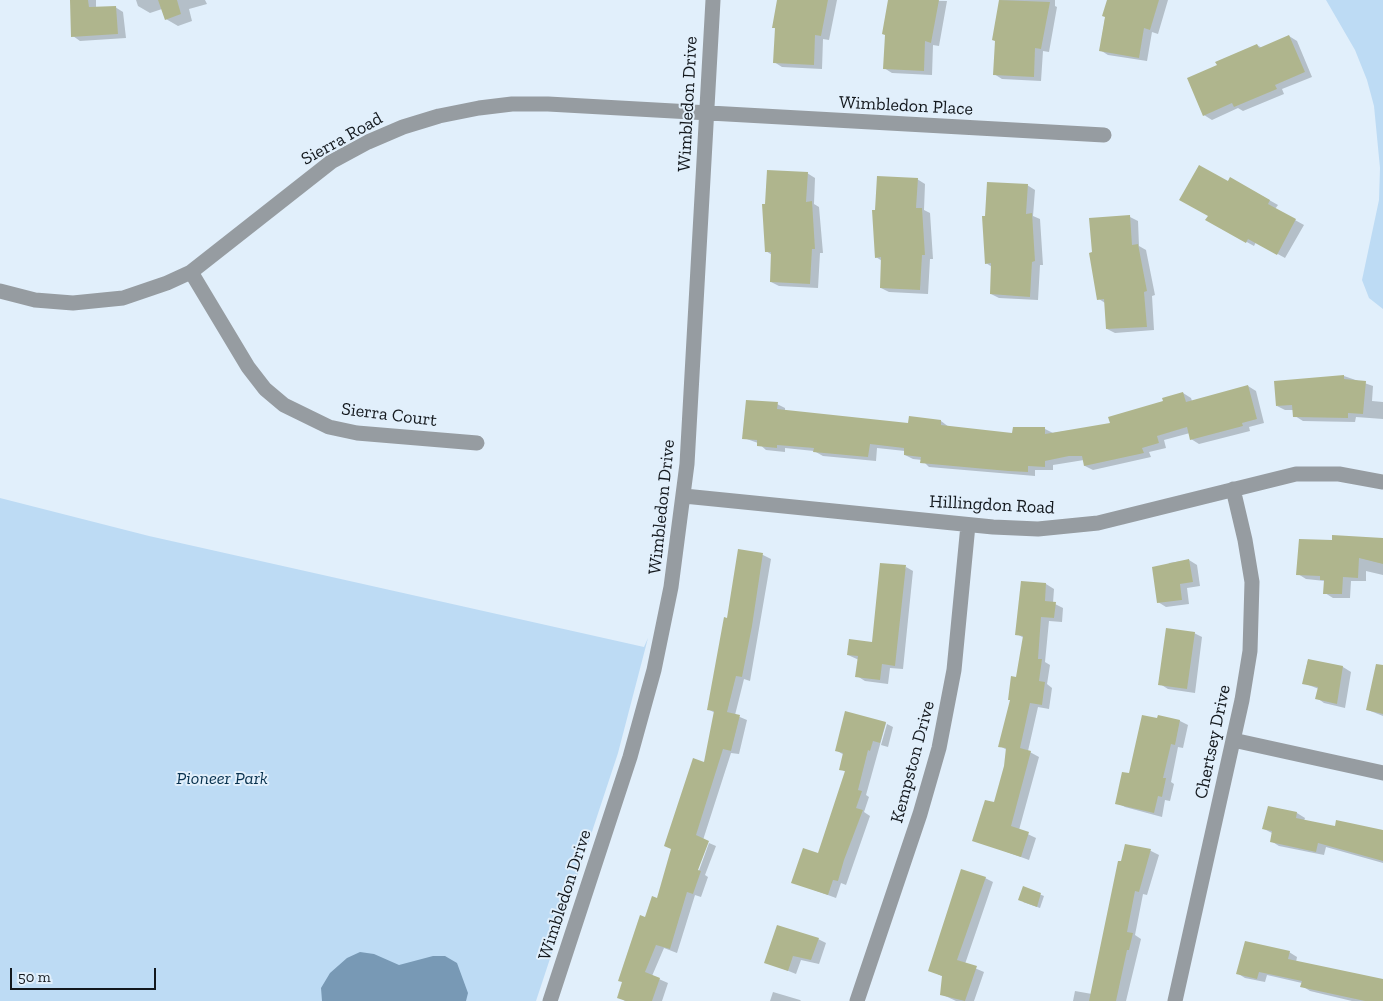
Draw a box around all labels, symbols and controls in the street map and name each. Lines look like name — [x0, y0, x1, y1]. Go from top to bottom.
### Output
street label: Wimbledon Drive — [674, 36, 702, 172]
street label: Wimbledon Place — [839, 92, 973, 120]
street label: Sierra Road — [298, 108, 386, 170]
street label: Sierra Court — [340, 398, 438, 432]
street label: Wimbledon Drive — [644, 438, 680, 576]
street label: Hillingdon Road — [929, 491, 1055, 519]
street label: Chertsey Drive — [1190, 683, 1236, 801]
street label: Kempston Drive — [886, 699, 940, 825]
park label: Pioneer Park — [176, 768, 268, 790]
street label: Wimbledon Drive — [534, 827, 596, 963]
scale bar — [12, 958, 159, 990]
text: 50 m — [18, 968, 51, 986]

